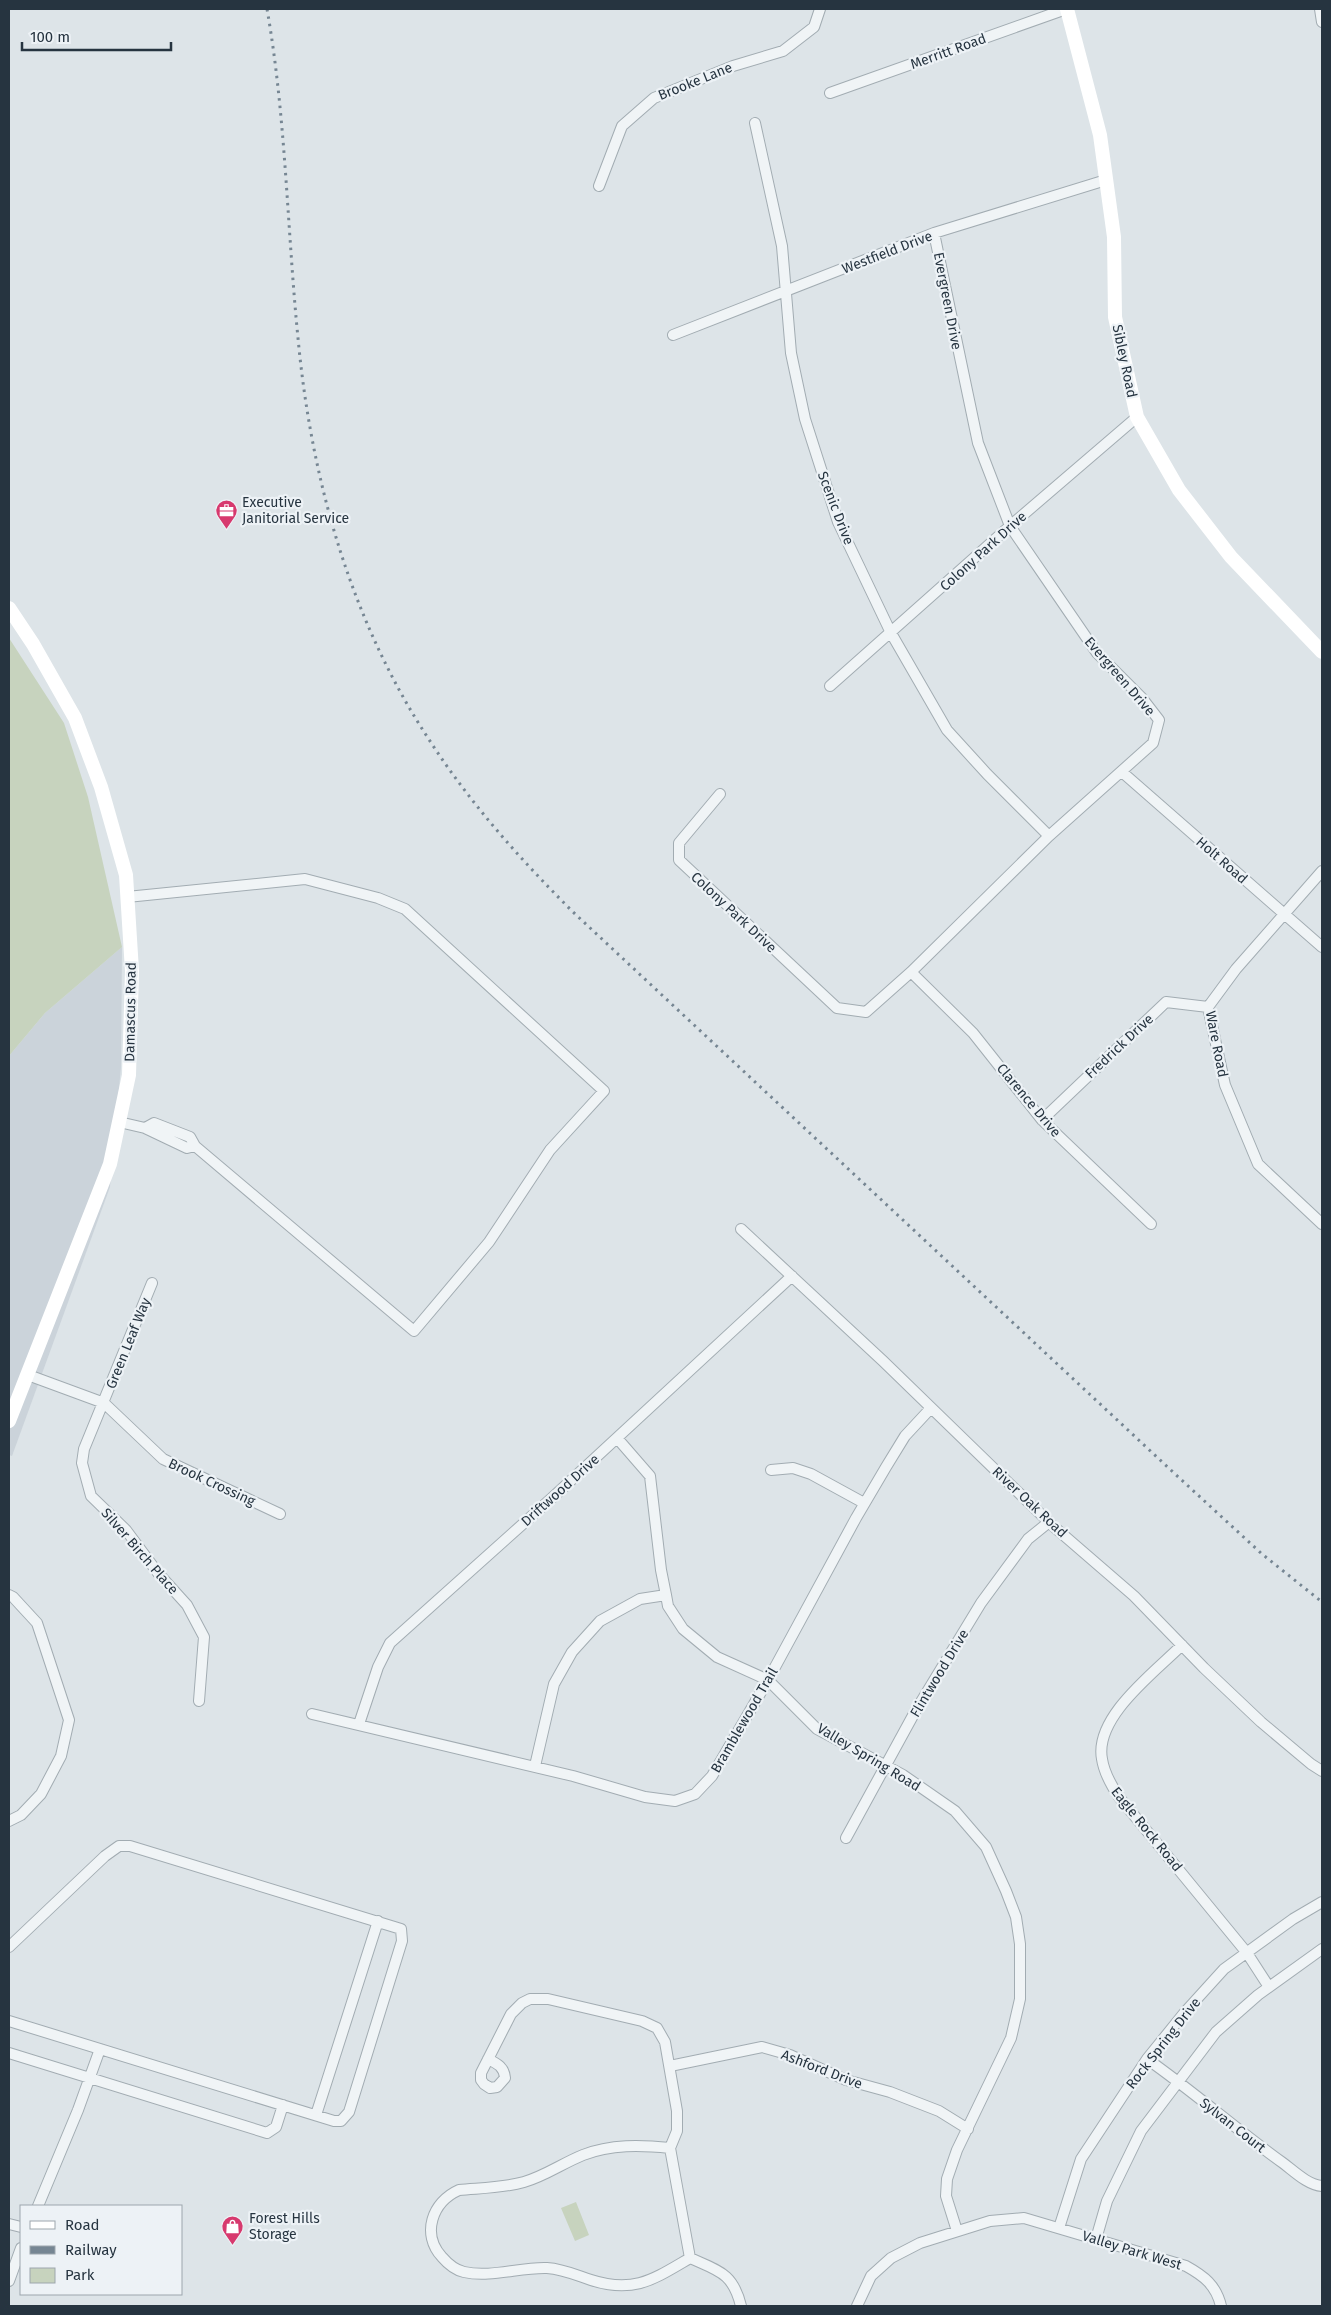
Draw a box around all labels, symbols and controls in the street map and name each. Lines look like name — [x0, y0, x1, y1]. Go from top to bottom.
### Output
scale bar — [22, 20, 171, 52]
text: 100 m — [30, 28, 70, 46]
street label: Merritt Road — [908, 30, 988, 73]
street label: Brooke Lane — [656, 59, 735, 104]
street label: Westfield Drive — [840, 227, 935, 277]
street label: Evergreen Drive — [930, 251, 965, 351]
street label: Sibley Road — [1108, 323, 1141, 399]
street label: Scenic Drive — [814, 469, 857, 547]
place label: Executive Janitorial Service — [242, 494, 349, 527]
office icon: Executive Janitorial Service — [214, 498, 238, 529]
street label: Colony Park Drive — [936, 508, 1030, 595]
street label: Evergreen Drive — [1081, 633, 1159, 719]
street label: Holt Road — [1192, 833, 1251, 887]
street label: Colony Park Drive — [687, 868, 780, 956]
street label: Damascus Road — [121, 962, 140, 1062]
street label: Ware Road — [1202, 1009, 1231, 1079]
street label: Fredrick Drive — [1082, 1010, 1157, 1082]
street label: Clarence Drive — [993, 1060, 1064, 1141]
street label: Green Leaf Way — [102, 1295, 154, 1391]
street label: Driftwood Drive — [518, 1451, 603, 1530]
street label: Brook Crossing — [166, 1455, 259, 1510]
street label: River Oak Road — [989, 1463, 1071, 1541]
street label: Silver Birch Place — [97, 1505, 182, 1598]
street label: Flintwood Drive — [907, 1626, 972, 1720]
street label: Bramblewood Trail — [707, 1665, 782, 1776]
street label: Valley Spring Road — [814, 1720, 924, 1795]
street label: Eagle Rock Road — [1107, 1784, 1186, 1875]
street label: Rock Spring Drive — [1122, 1994, 1204, 2092]
street label: Ashford Drive — [779, 2046, 865, 2093]
street label: Sylvan Court — [1196, 2094, 1270, 2157]
legend — [20, 2205, 182, 2295]
place label: Forest Hills Storage — [249, 2210, 320, 2243]
shop icon: Forest Hills Storage — [221, 2214, 245, 2245]
text: Road — [65, 2216, 100, 2234]
street label: Valley Park West — [1080, 2227, 1184, 2274]
text: Railway — [65, 2241, 117, 2259]
text: Park — [65, 2266, 95, 2284]

